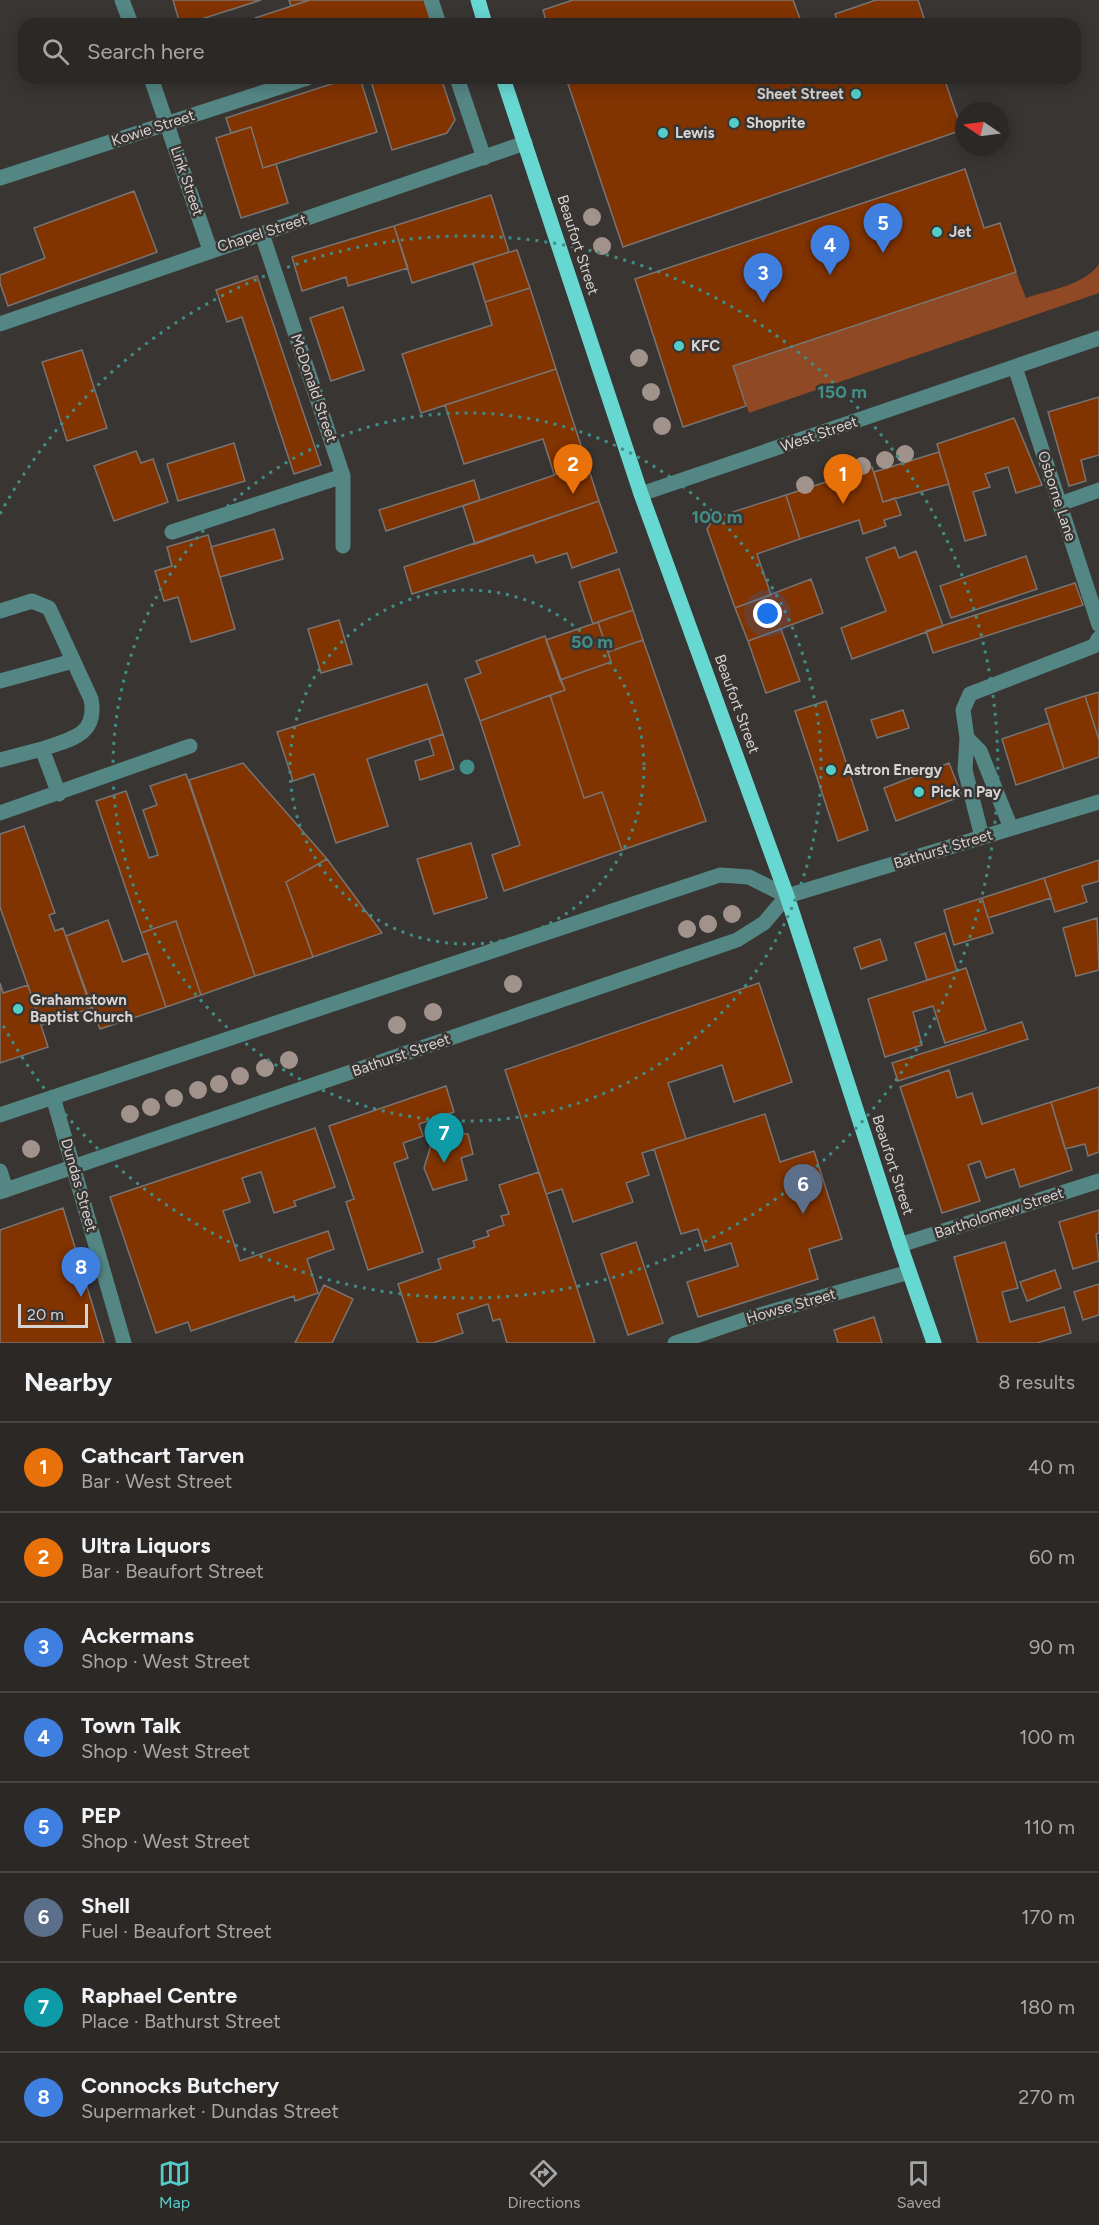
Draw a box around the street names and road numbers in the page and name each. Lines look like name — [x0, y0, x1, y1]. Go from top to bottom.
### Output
street label: Kowie Street — [109, 106, 197, 150]
street label: Link Street — [167, 144, 207, 219]
street label: Beaufort Street — [553, 193, 603, 298]
street label: Chapel Street — [215, 210, 309, 256]
street label: McDonald Street — [287, 331, 341, 445]
street label: West Street — [778, 412, 860, 456]
street label: Osborne Lane — [1034, 449, 1080, 543]
street label: Beaufort Street — [711, 652, 763, 756]
street label: Bathurst Street — [891, 825, 995, 873]
street label: Bathurst Street — [350, 1030, 453, 1080]
street label: Beaufort Street — [868, 1113, 918, 1218]
street label: Dundas Street — [57, 1136, 101, 1234]
street label: Bartholomew Street — [932, 1184, 1066, 1242]
street label: Howse Street — [744, 1285, 838, 1327]

